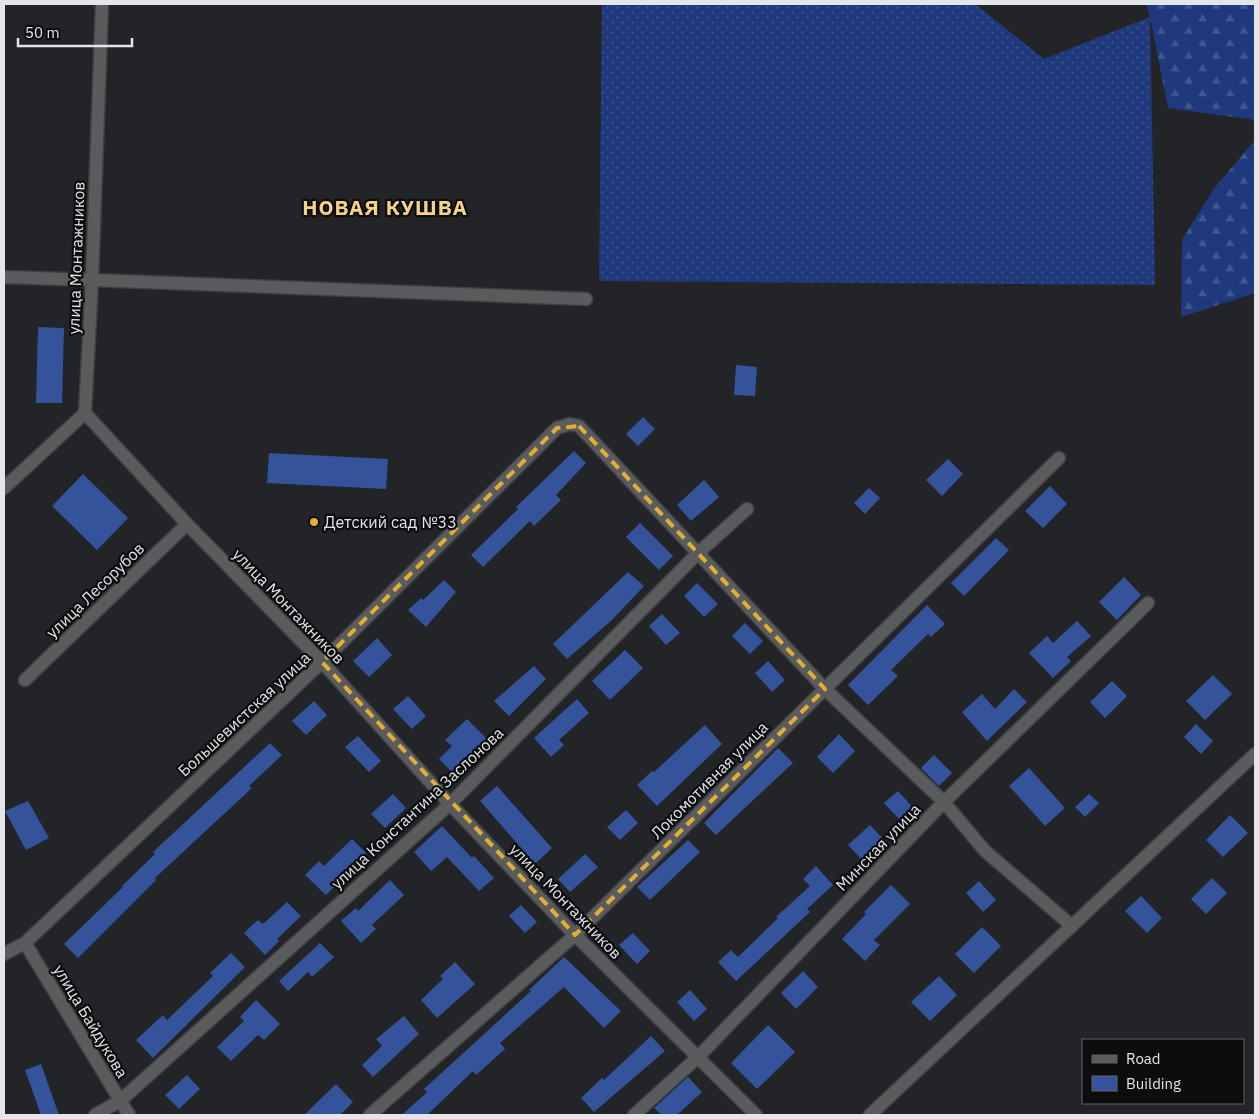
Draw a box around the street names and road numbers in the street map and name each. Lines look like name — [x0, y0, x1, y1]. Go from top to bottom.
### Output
street label: улица Монтажников — [63, 181, 89, 335]
street label: улица Лесорубов — [42, 538, 148, 642]
street label: улица Монтажников — [229, 544, 349, 668]
street label: Большевистская улица — [174, 647, 315, 781]
street label: Локомотивная улица — [646, 717, 772, 843]
street label: улица Константина Заслонова — [327, 722, 508, 893]
street label: Минская улица — [831, 799, 925, 895]
street label: улица Монтажников — [506, 839, 626, 963]
street label: улица Байдукова — [49, 961, 133, 1082]

